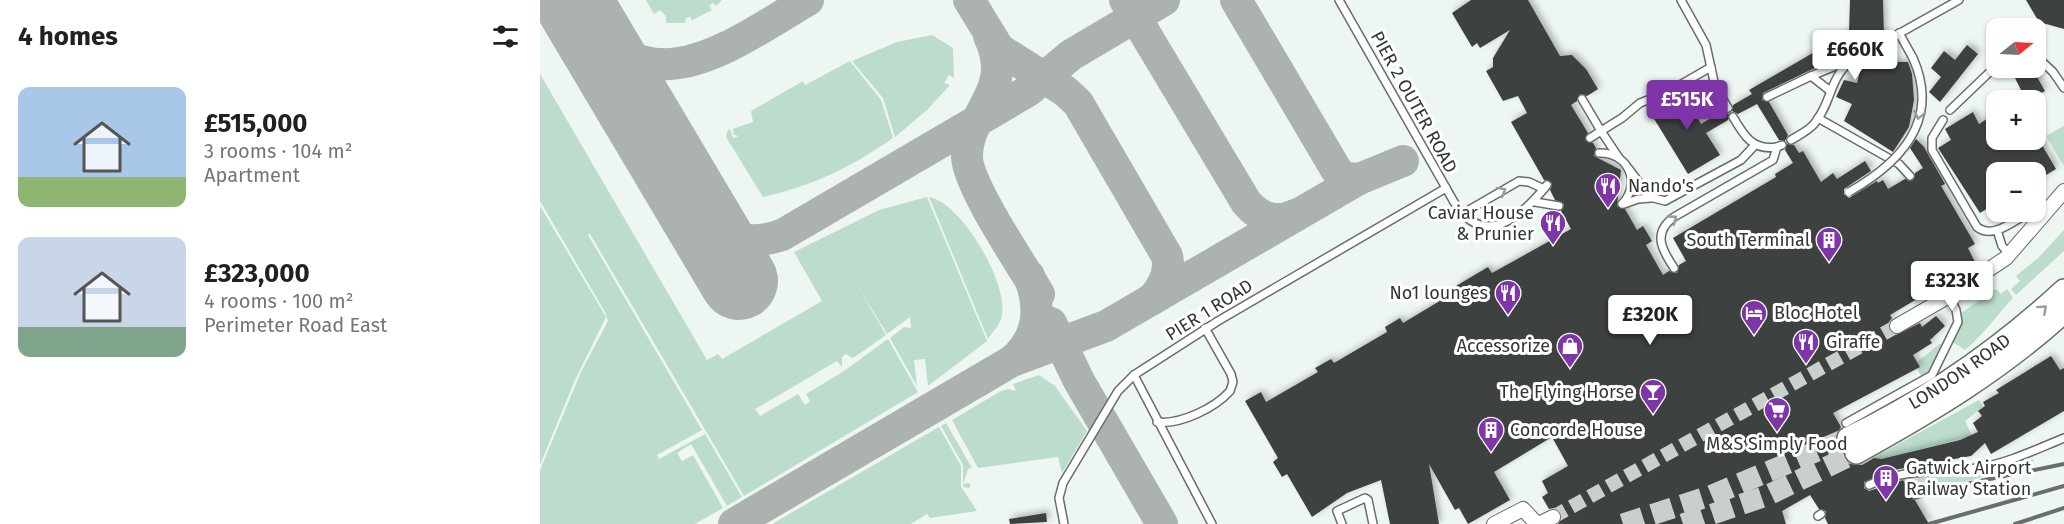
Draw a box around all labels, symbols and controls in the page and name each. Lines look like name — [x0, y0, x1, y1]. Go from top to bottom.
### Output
north arrow — [1986, 18, 2046, 78]
map controls — [1986, 18, 2046, 222]
icon: filters — [489, 20, 522, 53]
text: 4 homes — [18, 21, 118, 52]
street label: PIER 2 OUTER ROAD — [1366, 27, 1462, 177]
pin: £660K — [1813, 30, 1897, 81]
text: £660K — [1826, 37, 1884, 61]
pin: £515K — [1645, 80, 1729, 131]
text: £515K — [1661, 87, 1713, 111]
button: + — [1986, 90, 2046, 150]
text: £515,000 — [204, 108, 308, 139]
one-way arrow — [1913, 110, 1926, 120]
icon: home — [66, 111, 138, 183]
text: 3 rooms · 104 m² — [204, 139, 352, 163]
button: − — [1986, 162, 2046, 222]
text: Apartment — [204, 163, 300, 187]
restaurant icon: Nando's — [1593, 171, 1623, 209]
place label: Nando's — [1628, 175, 1694, 197]
one-way arrow — [1496, 186, 1506, 198]
place label: Caviar House & Prunier — [1428, 202, 1534, 245]
restaurant icon: Caviar House & Prunier — [1538, 208, 1568, 246]
one-way arrow — [1667, 215, 1678, 226]
building icon: South Terminal — [1814, 225, 1844, 263]
place label: South Terminal — [1686, 229, 1810, 251]
text: £323,000 — [204, 258, 310, 289]
icon: home — [66, 261, 138, 333]
pin: £323K — [1910, 261, 1994, 312]
text: £323K — [1925, 268, 1979, 292]
street label: PIER 1 ROAD — [1161, 275, 1257, 345]
restaurant icon: No1 lounges — [1493, 278, 1523, 316]
place label: No1 lounges — [1390, 282, 1488, 304]
text: 4 rooms · 100 m² — [204, 289, 354, 313]
pin: £320K — [1608, 295, 1692, 346]
hotel icon: Bloc Hotel — [1739, 298, 1769, 336]
text: £320K — [1622, 302, 1678, 326]
place label: Bloc Hotel — [1774, 302, 1858, 324]
one-way arrow — [2036, 305, 2047, 316]
text: Perimeter Road East — [204, 313, 387, 337]
restaurant icon: Giraffe — [1791, 327, 1821, 365]
street label: LONDON ROAD — [1905, 329, 2015, 414]
shop icon: Accessorize — [1555, 331, 1585, 369]
place label: Giraffe — [1826, 331, 1880, 353]
place label: Accessorize — [1457, 335, 1550, 357]
bar icon: The Flying Horse — [1638, 377, 1668, 415]
place label: The Flying Horse — [1500, 381, 1634, 403]
supermarket icon: M&S Simply Food — [1762, 395, 1792, 433]
building icon: Concorde House — [1476, 415, 1506, 453]
place label: Concorde House — [1510, 419, 1643, 441]
place label: M&S Simply Food — [1706, 433, 1848, 455]
place label: Gatwick Airport Railway Station — [1906, 457, 2032, 500]
building icon: Gatwick Airport Railway Station — [1871, 463, 1901, 501]

